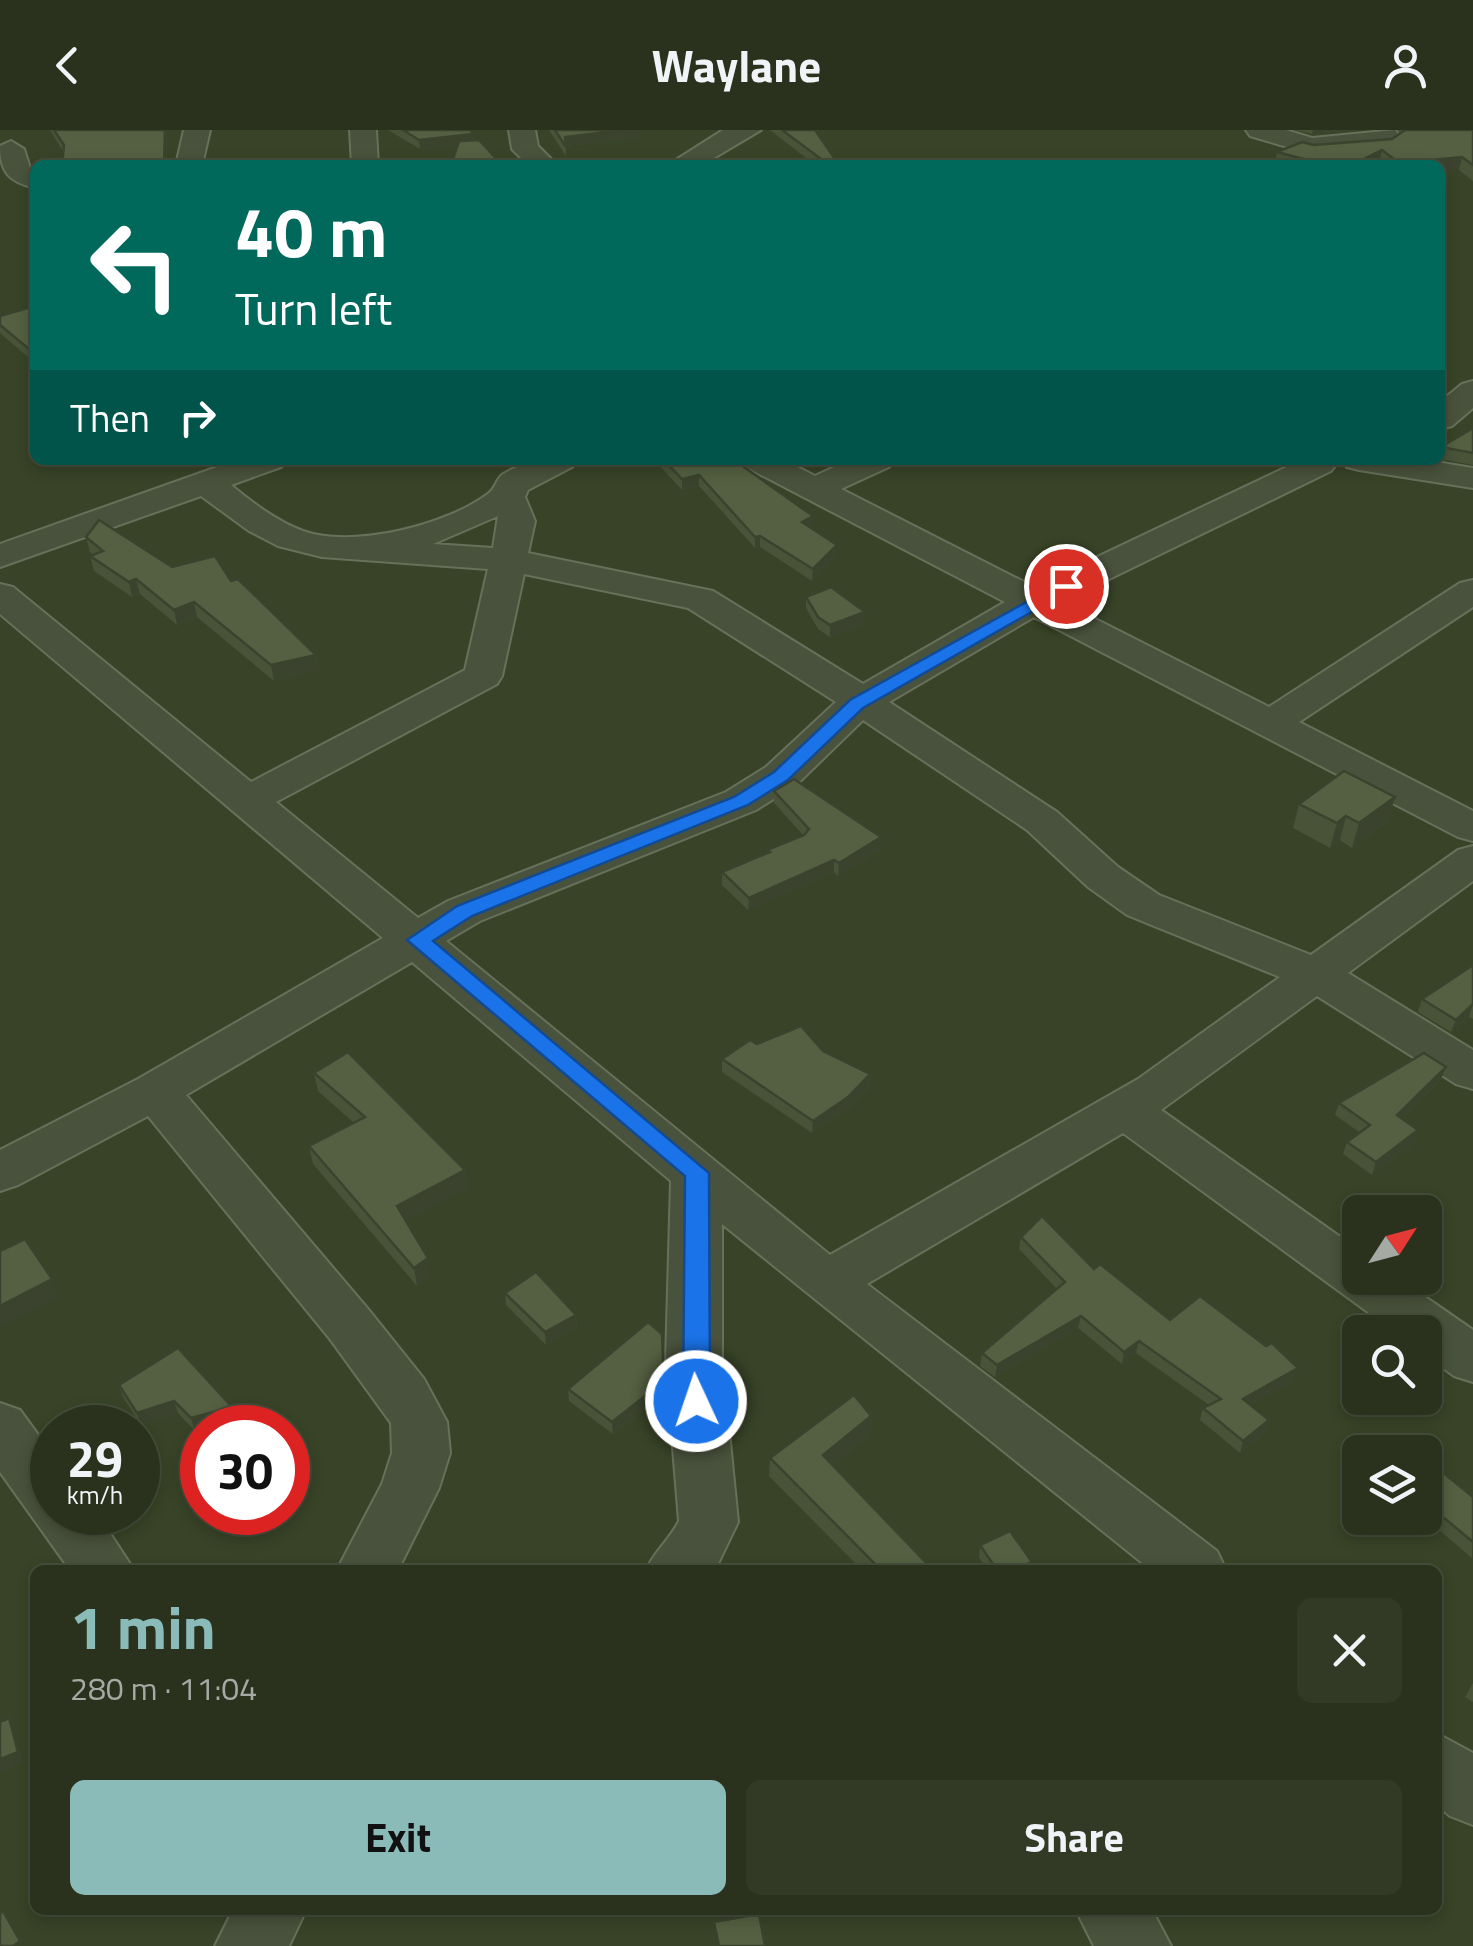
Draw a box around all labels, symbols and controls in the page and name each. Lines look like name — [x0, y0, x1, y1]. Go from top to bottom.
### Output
text: Waylane — [652, 31, 821, 99]
icon: back — [40, 38, 95, 93]
icon: person — [1378, 38, 1433, 93]
text: 40 m — [235, 178, 388, 284]
icon: left — [70, 200, 200, 330]
text: Turn left — [235, 274, 392, 342]
text: Then — [70, 389, 150, 447]
icon: right — [170, 390, 225, 445]
pin — [1024, 544, 1109, 629]
icon: arrive — [1039, 559, 1094, 614]
north arrow — [1342, 1195, 1442, 1295]
map controls — [1342, 1195, 1442, 1535]
button: search — [1342, 1315, 1442, 1415]
position arrow — [644, 1349, 748, 1453]
speed limit sign: 30 — [180, 1405, 310, 1535]
text: 29 — [67, 1420, 123, 1496]
button: layers — [1342, 1435, 1442, 1535]
text: km/h — [67, 1476, 123, 1514]
text: 1 min — [70, 1581, 216, 1672]
button: close — [1297, 1598, 1402, 1703]
text: 280 m · 11:04 — [70, 1664, 257, 1712]
button: Exit — [70, 1780, 726, 1895]
button: Share — [746, 1780, 1402, 1895]

